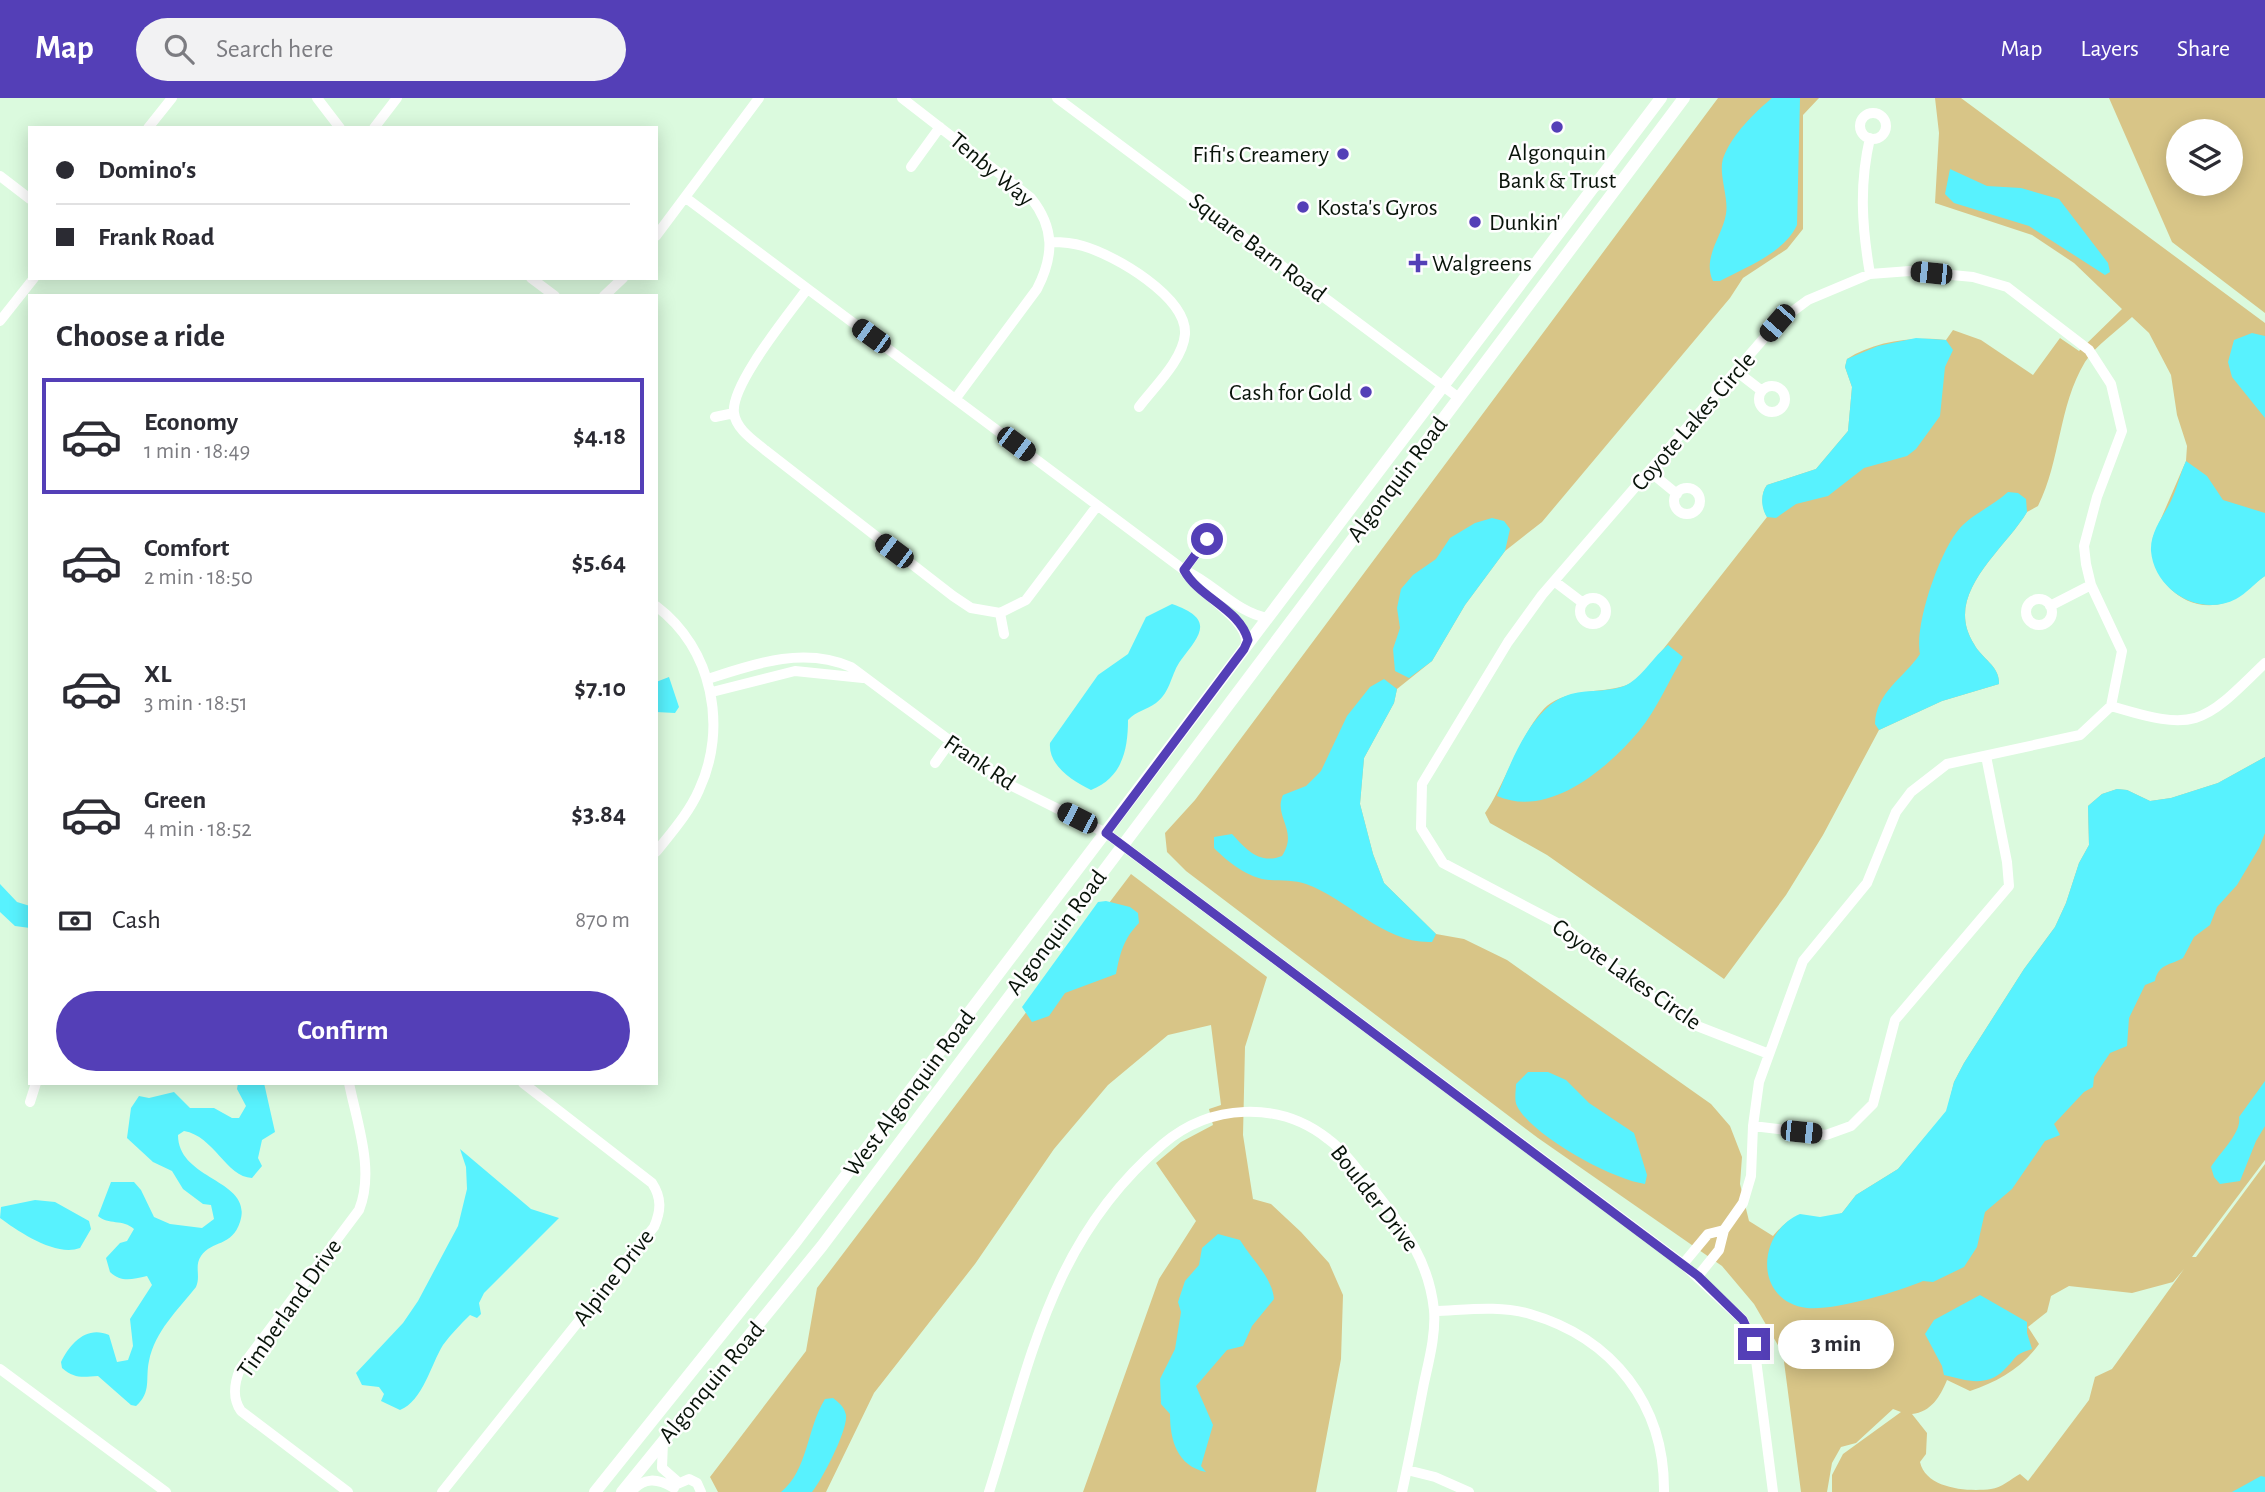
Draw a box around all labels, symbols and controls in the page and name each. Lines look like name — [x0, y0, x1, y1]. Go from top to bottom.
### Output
search box — [136, 18, 626, 81]
icon: search — [160, 30, 198, 68]
text: Map — [35, 32, 94, 65]
text: Search here — [216, 36, 334, 62]
text: Map — [2000, 37, 2042, 61]
text: Layers — [2080, 37, 2139, 61]
text: Share — [2177, 37, 2230, 61]
marker: Algonquin Bank & Trust — [1549, 119, 1565, 135]
map controls — [2166, 119, 2243, 196]
button: layers — [2166, 119, 2243, 196]
street label: Tenby Way — [945, 128, 1038, 211]
place label: Algonquin Bank & Trust — [1498, 141, 1617, 193]
place label: Fifi's Creamery — [1192, 143, 1329, 167]
marker: Fifi's Creamery — [1335, 146, 1351, 162]
text: Domino's — [98, 157, 196, 183]
street label: Square Barn Road — [1184, 189, 1330, 307]
place label: Kosta's Gyros — [1317, 196, 1438, 220]
marker: Kosta's Gyros — [1295, 199, 1311, 215]
place label: Dunkin' — [1489, 211, 1560, 235]
marker: Dunkin' — [1467, 214, 1483, 230]
text: Frank Road — [98, 224, 214, 250]
place label: Walgreens — [1432, 252, 1532, 276]
marker: Walgreens — [1410, 255, 1426, 271]
car — [1910, 260, 1953, 286]
car — [1756, 300, 1799, 346]
car — [848, 315, 895, 357]
text: Choose a ride — [56, 320, 225, 352]
street label: Coyote Lakes Circle — [1627, 348, 1760, 496]
place label: Cash for Gold — [1229, 381, 1352, 405]
marker: Cash for Gold — [1358, 384, 1374, 400]
icon: car — [60, 405, 123, 468]
text: Economy — [144, 409, 238, 435]
street label: Algonquin Road — [1343, 413, 1452, 547]
text: $4.18 — [573, 423, 626, 449]
car — [993, 423, 1040, 465]
text: 1 min · 18:49 — [144, 440, 250, 463]
route start — [1191, 523, 1223, 555]
car — [871, 530, 918, 572]
icon: car — [60, 531, 123, 594]
text: Comfort — [144, 535, 229, 561]
text: $5.64 — [571, 549, 626, 575]
text: 2 min · 18:50 — [144, 566, 253, 589]
icon: car — [60, 657, 123, 720]
text: XL — [144, 661, 171, 687]
text: $7.10 — [574, 675, 626, 701]
text: 3 min · 18:51 — [144, 692, 248, 715]
street label: Frank Rd — [940, 730, 1019, 795]
icon: car — [60, 783, 123, 846]
text: Green — [144, 787, 206, 813]
car — [1054, 799, 1101, 837]
text: $3.84 — [571, 801, 626, 827]
text: 4 min · 18:52 — [144, 818, 252, 841]
street label: Algonquin Road — [1002, 866, 1111, 1000]
icon: cash — [56, 902, 94, 940]
text: Cash — [112, 907, 161, 933]
text: 870 m — [575, 909, 630, 932]
street label: Coyote Lakes Circle — [1548, 915, 1705, 1035]
button: Confirm — [56, 991, 630, 1071]
street label: West Algonquin Road — [840, 1006, 980, 1181]
car — [1780, 1119, 1823, 1145]
street label: Boulder Drive — [1325, 1141, 1423, 1256]
street label: Alpine Drive — [569, 1225, 659, 1330]
street label: Timberland Drive — [233, 1235, 347, 1382]
street label: Algonquin Road — [654, 1318, 769, 1448]
callout: 3 min — [1778, 1320, 1894, 1368]
route end — [1738, 1328, 1770, 1360]
text: 3 min — [1811, 1333, 1861, 1356]

